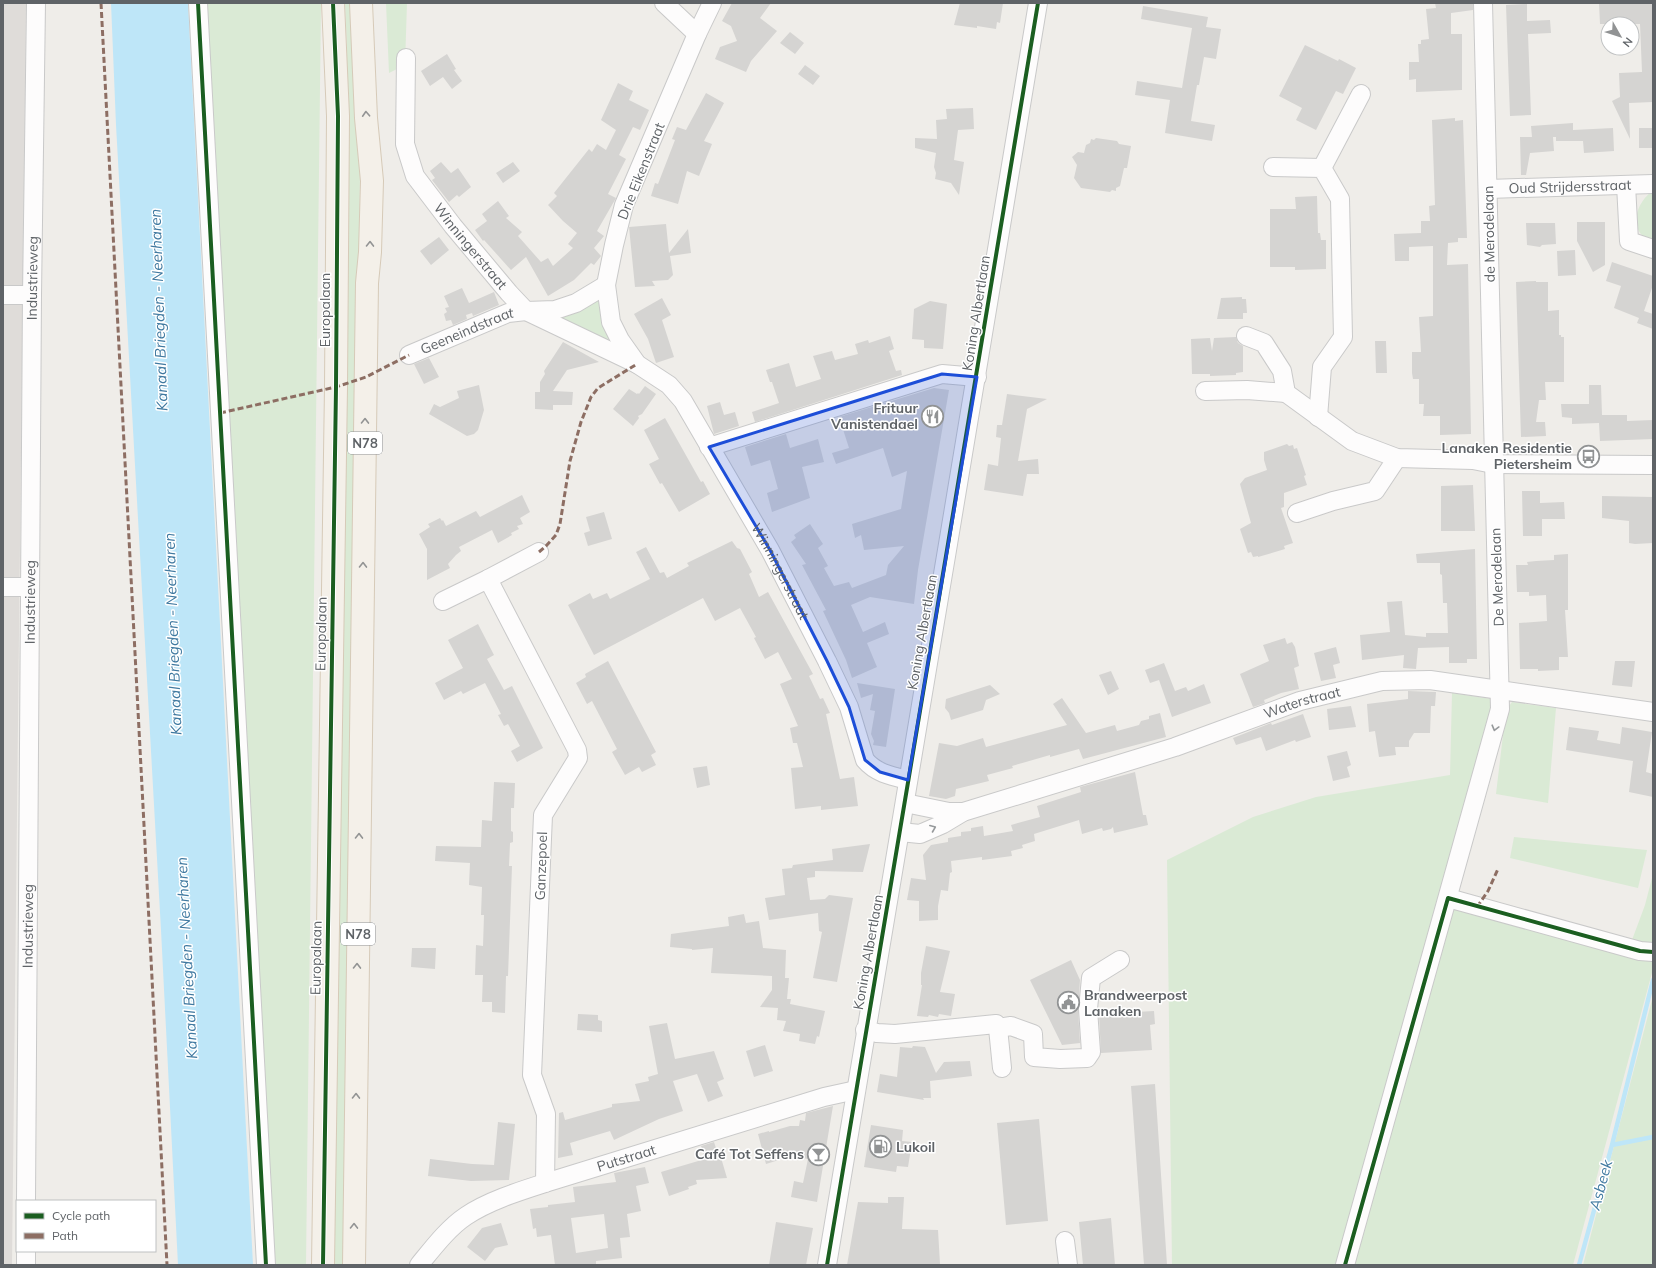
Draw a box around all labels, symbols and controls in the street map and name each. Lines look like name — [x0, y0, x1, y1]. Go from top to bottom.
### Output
north arrow — [1600, 16, 1640, 56]
text: N — [1620, 35, 1636, 50]
one-way arrow — [362, 111, 371, 117]
street label: Drie Eikenstraat — [613, 120, 669, 222]
street label: Oud Strijdersstraat — [1508, 176, 1632, 197]
street label: de Merodelaan — [1479, 186, 1499, 282]
street label: Winningerstraat — [430, 199, 511, 293]
water label: Kanaal Briegden - Neerharen — [145, 208, 172, 412]
street label: Industrieweg — [23, 236, 42, 320]
one-way arrow — [366, 241, 374, 247]
street label: Koning Albertlaan — [958, 254, 994, 372]
street label: Europalaan — [316, 273, 334, 347]
street label: Geeneindstraat — [418, 303, 514, 358]
place label: Frituur Vanistendael — [830, 399, 918, 433]
restaurant icon: Frituur Vanistendael — [920, 403, 946, 429]
one-way arrow — [361, 418, 369, 424]
road number: N78 — [348, 432, 382, 454]
place label: Lanaken Residentie Pietersheim — [1441, 439, 1572, 473]
bus stop icon: Lanaken Residentie Pietersheim — [1575, 443, 1601, 469]
street label: Winningerstraat — [747, 520, 813, 623]
street label: De Merodelaan — [1486, 527, 1508, 627]
water label: Kanaal Briegden - Neerharen — [159, 532, 186, 736]
street label: Industrieweg — [21, 560, 39, 644]
one-way arrow — [359, 562, 367, 568]
street label: Koning Albertlaan — [903, 573, 941, 691]
street label: Europalaan — [311, 597, 331, 671]
street label: Waterstraat — [1261, 682, 1342, 723]
one-way arrow — [1492, 724, 1500, 731]
one-way arrow — [930, 825, 937, 833]
street label: Ganzepoel — [531, 831, 551, 901]
one-way arrow — [355, 833, 363, 839]
water label: Kanaal Briegden - Neerharen — [172, 856, 201, 1060]
street label: Industrieweg — [19, 884, 37, 968]
street label: Koning Albertlaan — [849, 893, 887, 1011]
street label: Europalaan — [306, 921, 326, 995]
road number: N78 — [341, 923, 375, 945]
one-way arrow — [353, 963, 361, 969]
place label: Brandweerpost Lanaken — [1084, 986, 1188, 1020]
public building icon: Brandweerpost Lanaken — [1056, 990, 1082, 1016]
one-way arrow — [352, 1093, 360, 1099]
fuel station icon: Lukoil — [867, 1134, 893, 1160]
place label: Lukoil — [896, 1138, 935, 1156]
street label: Putstraat — [595, 1140, 658, 1175]
bar icon: Café Tot Seffens — [806, 1141, 832, 1167]
place label: Café Tot Seffens — [695, 1145, 804, 1163]
water label: Asbeek — [1584, 1156, 1617, 1213]
legend — [16, 1200, 156, 1252]
text: Cycle path — [52, 1208, 110, 1223]
one-way arrow — [350, 1223, 358, 1229]
text: Path — [52, 1228, 78, 1243]

